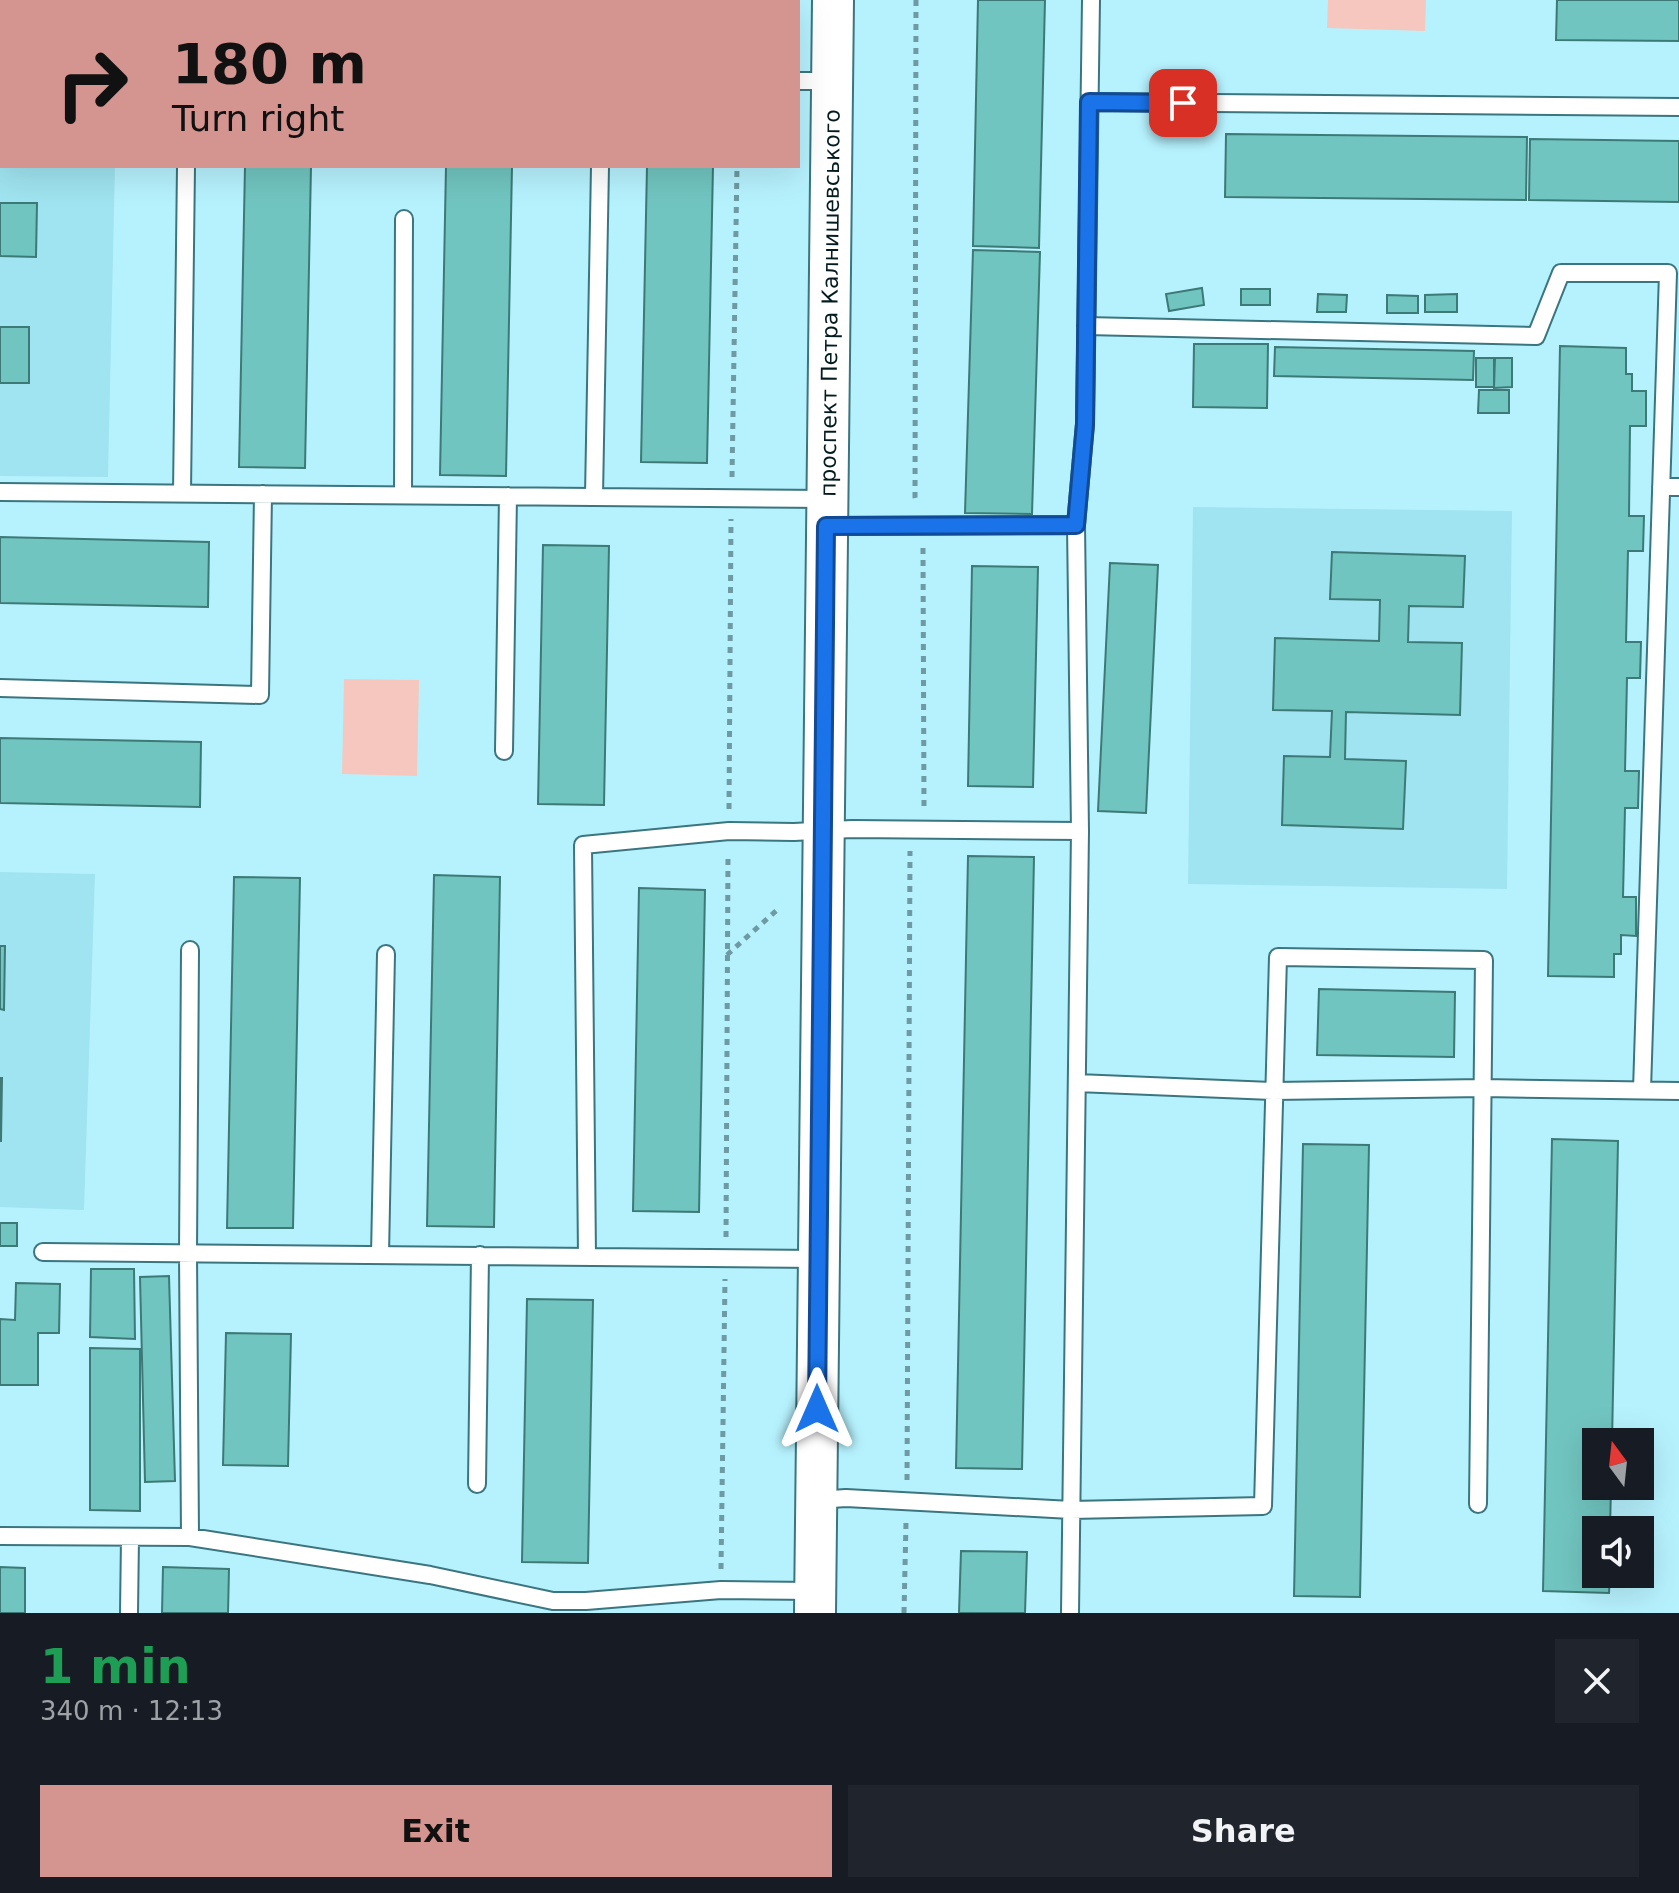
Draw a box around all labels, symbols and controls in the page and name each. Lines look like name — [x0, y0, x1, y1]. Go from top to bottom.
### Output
text: 180 m — [172, 31, 367, 96]
icon: right — [40, 32, 144, 136]
pin — [1149, 69, 1217, 137]
icon: arrive — [1161, 81, 1205, 125]
text: Turn right — [172, 98, 344, 139]
street label: проспект Петра Калнишевського — [815, 109, 844, 497]
position arrow — [775, 1367, 859, 1451]
north arrow — [1582, 1428, 1654, 1500]
map controls — [1582, 1428, 1654, 1588]
button: sound — [1582, 1516, 1654, 1588]
text: 1 min — [40, 1638, 191, 1694]
button: close — [1555, 1639, 1639, 1723]
text: 340 m · 12:13 — [40, 1696, 223, 1726]
button: Exit — [40, 1785, 832, 1877]
button: Share — [848, 1785, 1639, 1877]

